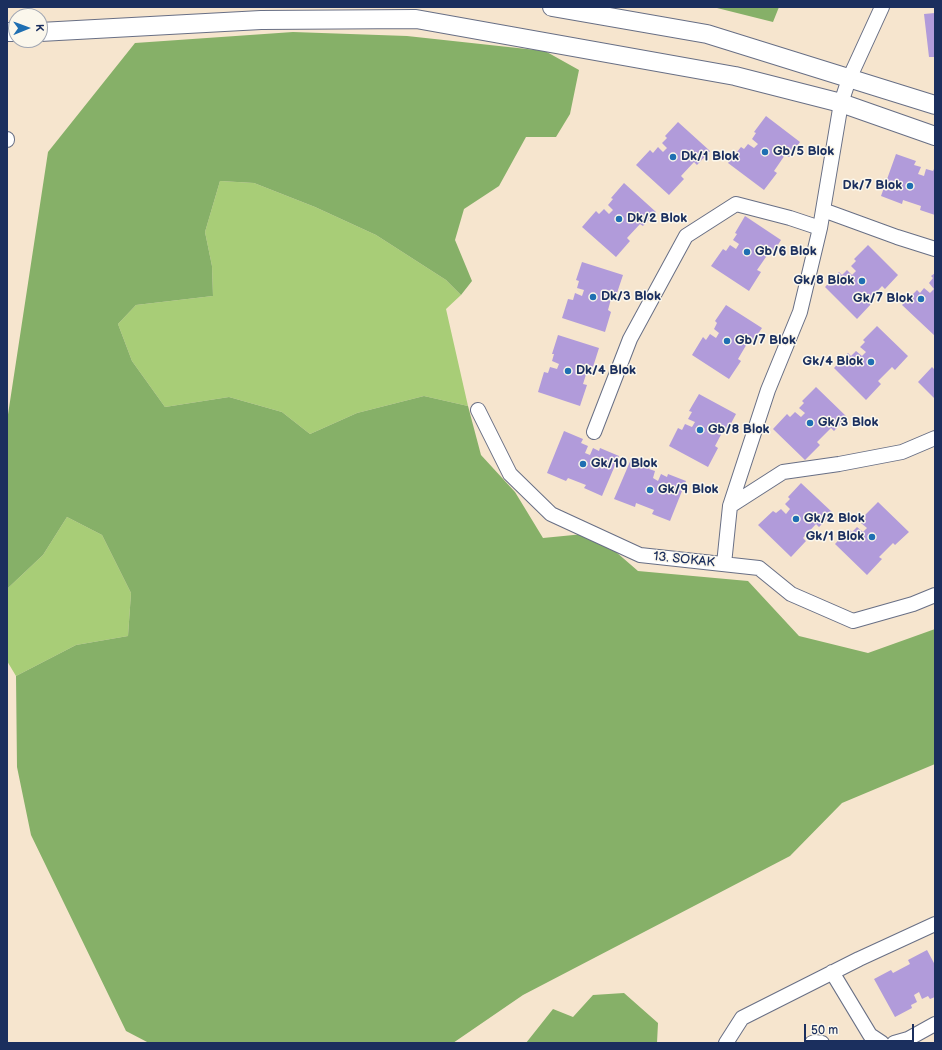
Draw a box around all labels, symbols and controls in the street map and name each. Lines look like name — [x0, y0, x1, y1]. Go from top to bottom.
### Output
north arrow — [8, 8, 48, 48]
text: K — [33, 24, 46, 32]
place label: Gb/5 Blok — [773, 144, 834, 160]
marker: Gb/5 Blok — [760, 147, 770, 157]
place label: Dk/1 Blok — [681, 149, 739, 165]
marker: Dk/1 Blok — [668, 152, 678, 162]
place label: Dk/7 Blok — [843, 178, 902, 194]
marker: Dk/7 Blok — [905, 181, 915, 191]
place label: Dk/2 Blok — [627, 211, 687, 227]
marker: Dk/2 Blok — [614, 214, 624, 224]
place label: Gb/6 Blok — [755, 244, 816, 260]
marker: Gb/6 Blok — [742, 247, 752, 257]
place label: Gk/8 Blok — [793, 273, 854, 289]
marker: Gk/8 Blok — [857, 276, 867, 286]
place label: Dk/3 Blok — [601, 289, 661, 305]
place label: Gk/7 Blok — [853, 291, 913, 307]
marker: Dk/3 Blok — [588, 292, 598, 302]
marker: Gk/7 Blok — [916, 294, 926, 304]
place label: Gb/7 Blok — [735, 333, 796, 349]
marker: Gb/7 Blok — [722, 336, 732, 346]
place label: Gk/4 Blok — [803, 354, 863, 370]
marker: Gk/4 Blok — [866, 357, 876, 367]
place label: Dk/4 Blok — [576, 363, 636, 379]
marker: Dk/4 Blok — [563, 366, 573, 376]
place label: Gk/3 Blok — [818, 415, 878, 431]
marker: Gk/3 Blok — [805, 418, 815, 428]
place label: Gb/8 Blok — [708, 422, 769, 438]
marker: Gb/8 Blok — [695, 425, 705, 435]
place label: Gk/10 Blok — [591, 456, 657, 472]
marker: Gk/10 Blok — [578, 459, 588, 469]
place label: Gk/9 Blok — [658, 482, 718, 498]
marker: Gk/9 Blok — [645, 485, 655, 495]
place label: Gk/2 Blok — [804, 511, 865, 527]
marker: Gk/2 Blok — [791, 514, 801, 524]
place label: Gk/1 Blok — [806, 529, 864, 545]
marker: Gk/1 Blok — [867, 532, 877, 542]
street label: 13. SOKAK — [653, 549, 715, 571]
scale bar — [806, 1016, 916, 1042]
text: 50 m — [811, 1023, 838, 1038]

